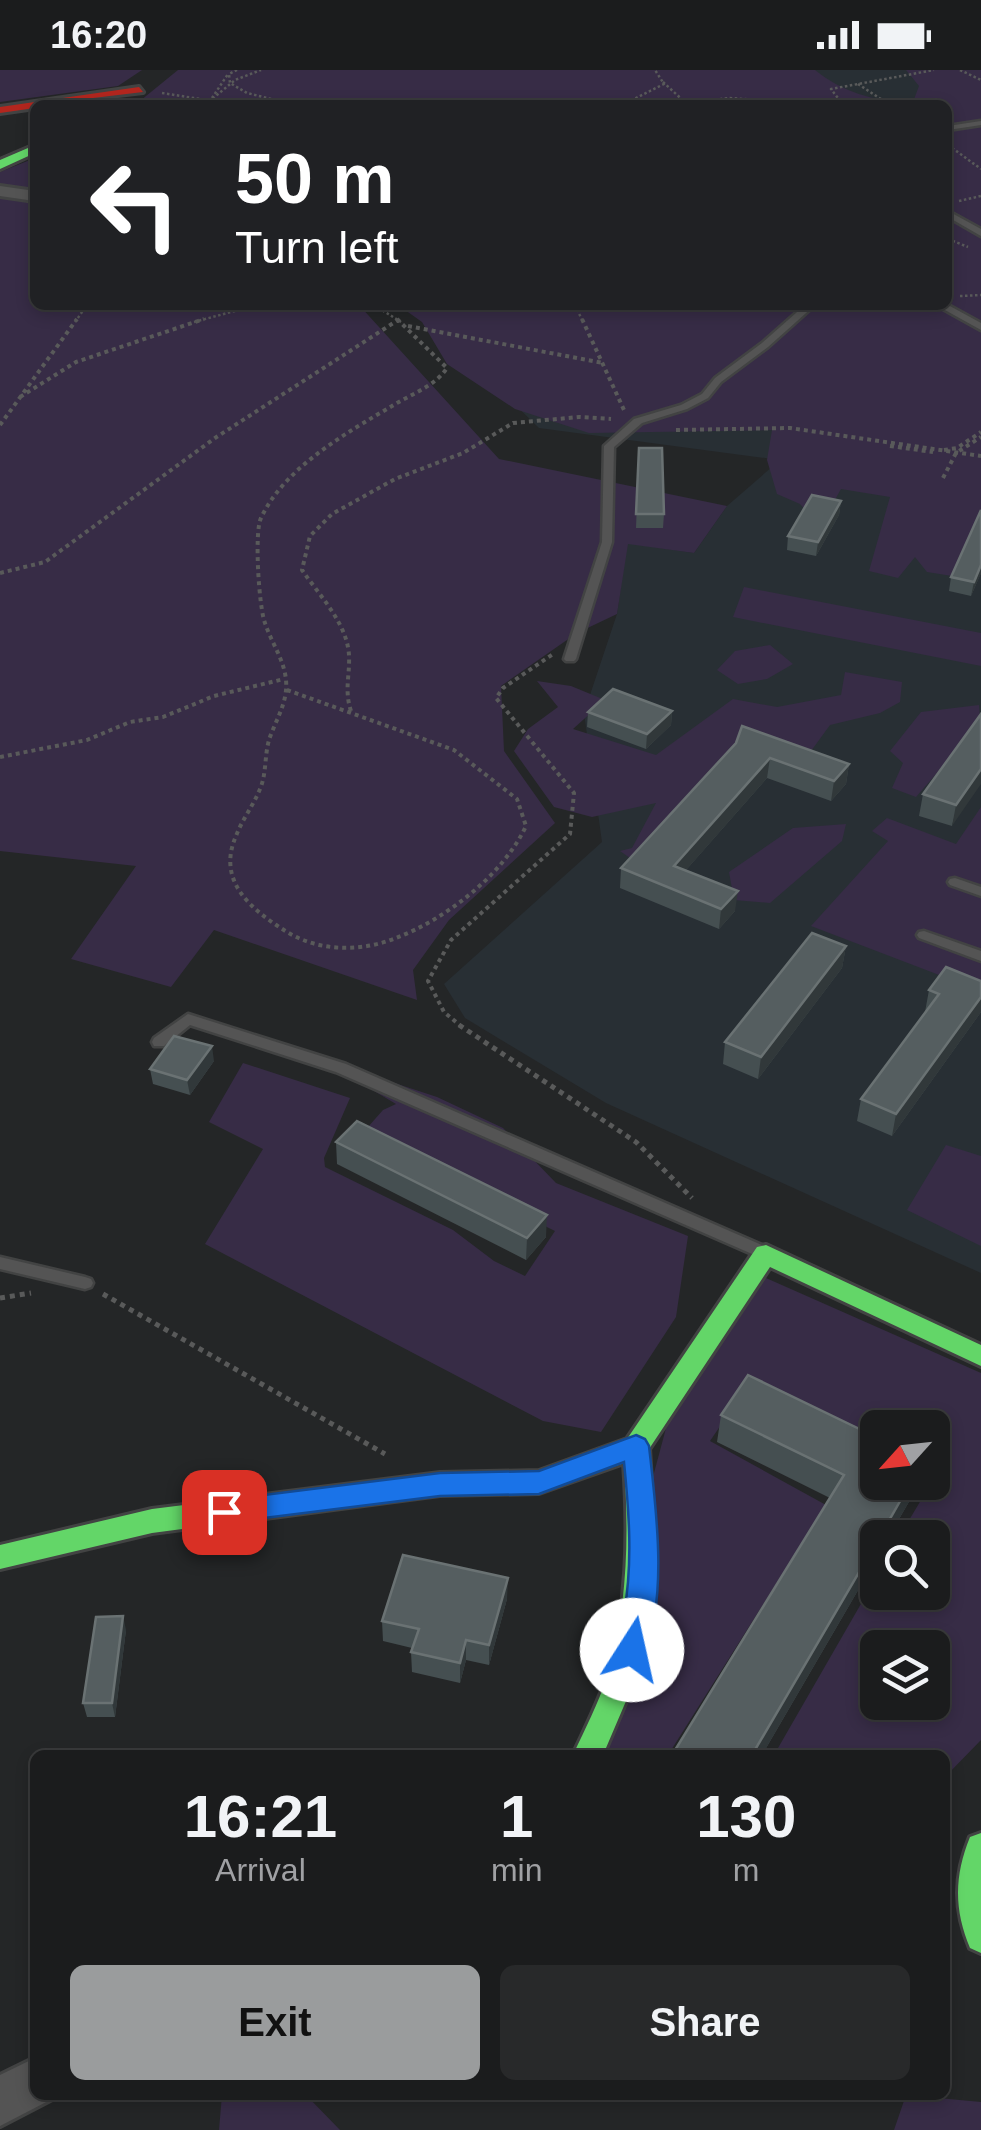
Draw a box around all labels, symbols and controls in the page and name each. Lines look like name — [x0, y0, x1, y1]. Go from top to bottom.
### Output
text: 16:20 — [50, 14, 147, 56]
icon: left — [70, 140, 200, 270]
text: 50 m — [235, 140, 395, 218]
text: Turn left — [235, 222, 398, 273]
north arrow — [860, 1410, 950, 1500]
map controls — [860, 1410, 950, 1720]
pin — [182, 1470, 267, 1555]
icon: arrive — [197, 1485, 252, 1540]
button: search — [860, 1520, 950, 1610]
position arrow — [580, 1598, 684, 1702]
button: layers — [860, 1630, 950, 1720]
text: 16:21 — [184, 1783, 337, 1850]
text: 1 — [500, 1783, 533, 1850]
text: 130 — [696, 1783, 796, 1850]
text: Arrival — [215, 1852, 306, 1888]
text: min — [491, 1852, 542, 1888]
text: m — [733, 1852, 760, 1888]
button: Exit — [70, 1965, 480, 2080]
button: Share — [500, 1965, 910, 2080]

